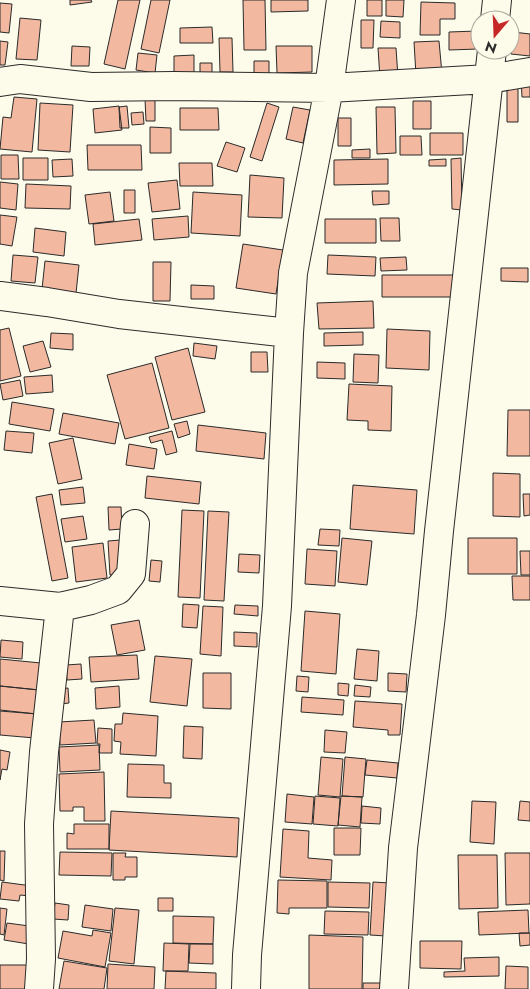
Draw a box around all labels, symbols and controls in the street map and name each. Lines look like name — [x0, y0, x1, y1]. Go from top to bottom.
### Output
north arrow — [470, 10, 520, 60]
text: N — [482, 36, 499, 59]

